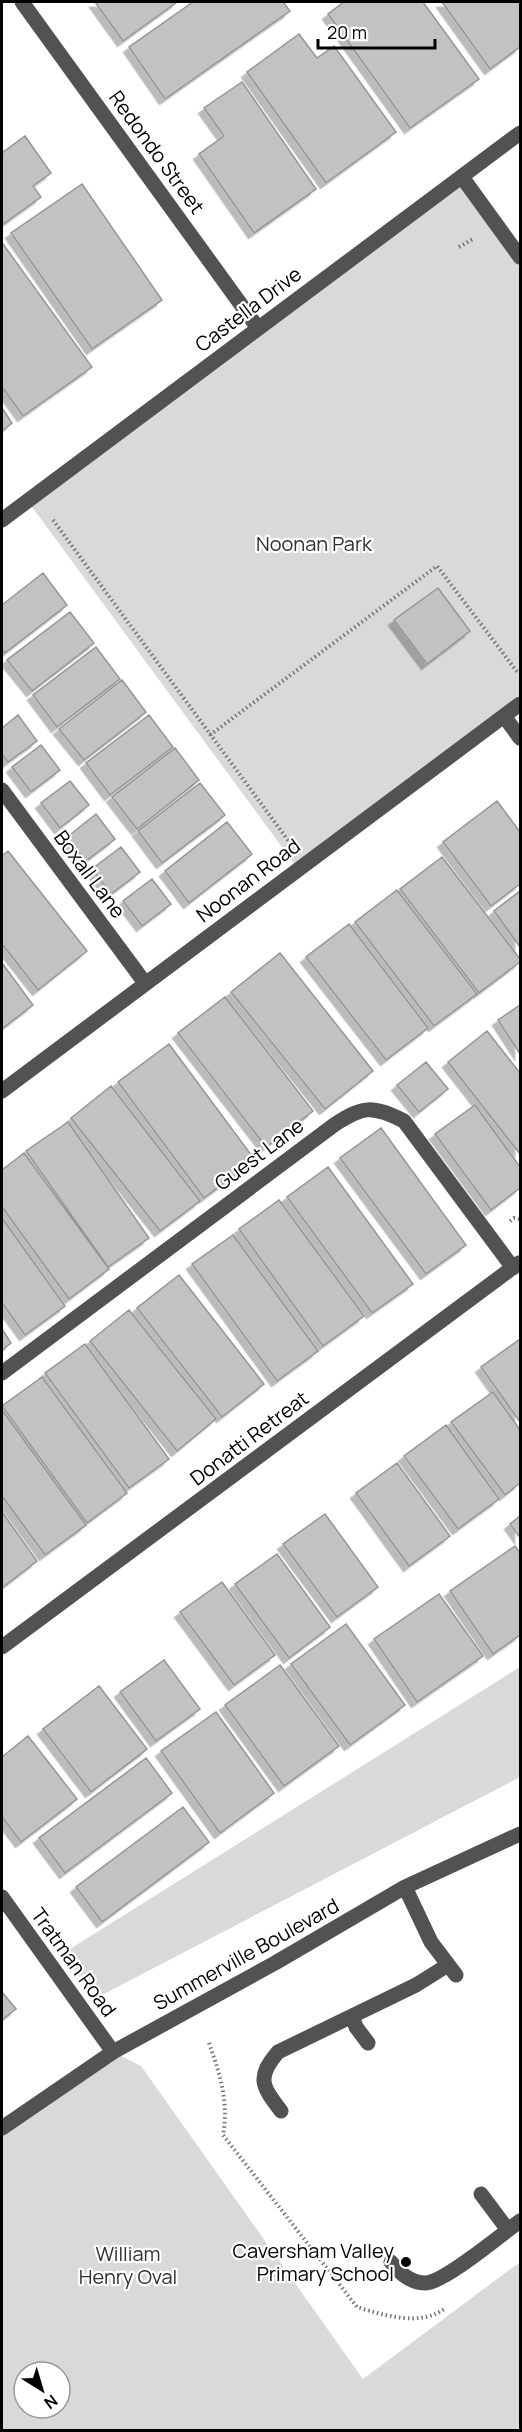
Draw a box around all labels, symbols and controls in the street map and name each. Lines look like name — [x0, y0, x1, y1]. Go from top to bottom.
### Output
scale bar — [318, 12, 435, 50]
text: 20 m — [327, 20, 367, 44]
street label: Redondo Street — [103, 85, 211, 219]
street label: Castella Drive — [189, 260, 307, 358]
park label: Noonan Park — [256, 530, 373, 557]
street label: Boxall Lane — [48, 825, 132, 923]
street label: Noonan Road — [191, 832, 305, 928]
street label: Guest Lane — [209, 1112, 309, 1196]
street label: Donatti Retreat — [184, 1385, 314, 1491]
street label: Summerville Boulevard — [148, 1892, 344, 2016]
street label: Tratman Road — [25, 1902, 123, 2022]
place label: Caversham Valley Primary School — [233, 2237, 394, 2287]
park label: William Henry Oval — [79, 2240, 177, 2290]
marker: Caversham Valley Primary School — [399, 2255, 413, 2269]
north arrow — [12, 2360, 72, 2420]
text: N — [40, 2390, 62, 2414]

